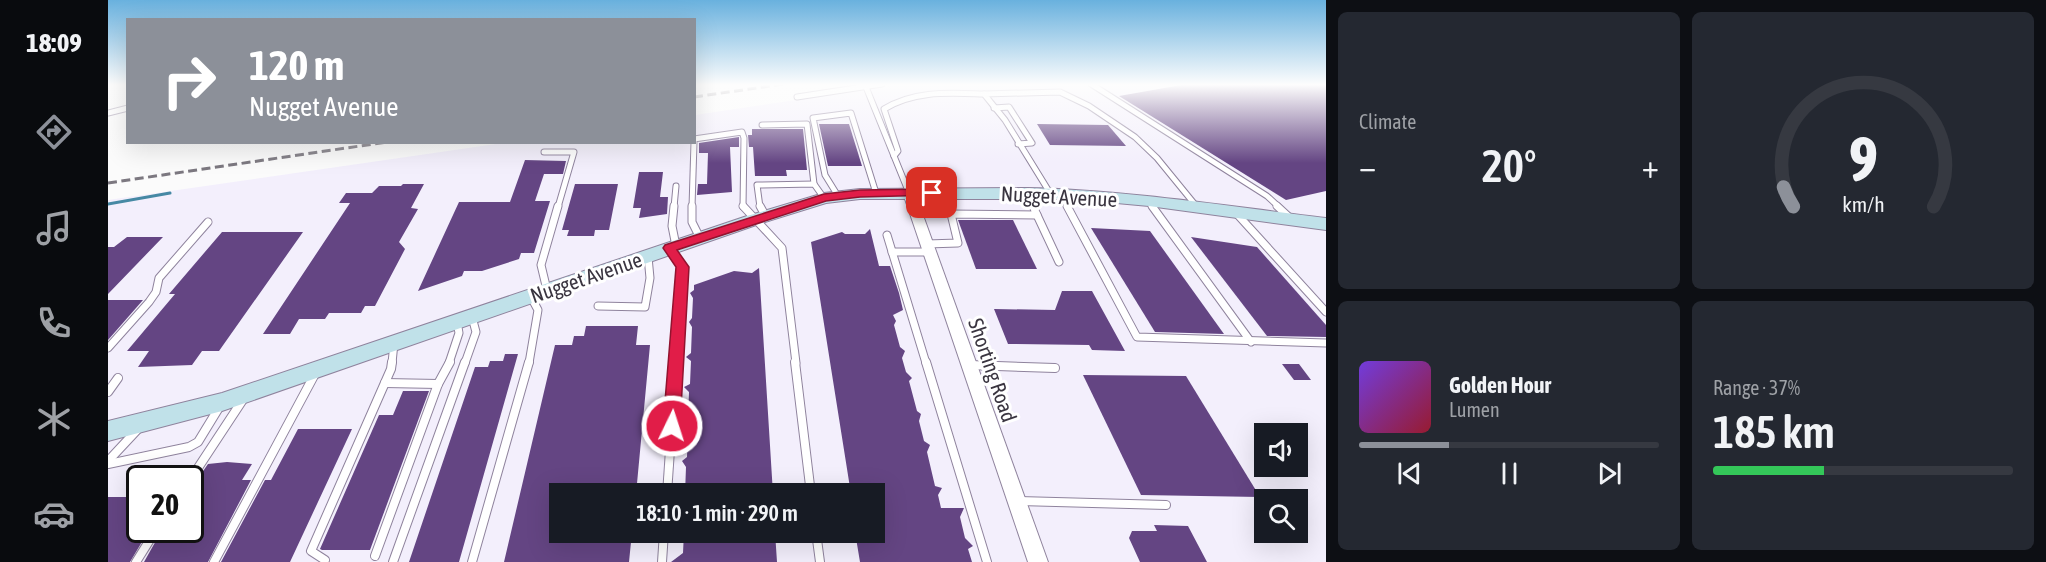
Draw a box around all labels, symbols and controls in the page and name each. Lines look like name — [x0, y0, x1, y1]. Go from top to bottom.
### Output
text: 18:09 — [26, 27, 82, 58]
text: 120 m — [249, 41, 344, 89]
icon: right — [150, 42, 228, 120]
text: Nugget Avenue — [249, 91, 399, 122]
text: Climate — [1359, 110, 1416, 133]
icon: directions — [33, 111, 75, 153]
text: 9 — [1848, 123, 1878, 194]
text: 20° — [1482, 140, 1536, 192]
text: − — [1359, 147, 1376, 185]
text: + — [1642, 147, 1659, 185]
pin — [906, 167, 957, 218]
icon: arrive — [915, 176, 948, 209]
street label: Nugget Avenue — [1000, 181, 1118, 211]
text: km/h — [1842, 193, 1884, 218]
icon: music — [33, 207, 75, 249]
street label: Nugget Avenue — [527, 247, 645, 307]
icon: phone — [33, 302, 75, 344]
street label: Shorting Road — [964, 315, 1022, 425]
text: Golden Hour — [1449, 372, 1551, 398]
text: Range · 37% — [1713, 376, 1800, 399]
position arrow — [640, 394, 704, 458]
icon: climate — [33, 398, 75, 440]
text: Lumen — [1449, 398, 1500, 421]
text: 185 km — [1713, 406, 1835, 458]
map controls — [1254, 423, 1308, 543]
button: sound — [1254, 423, 1308, 477]
icon: previous — [1393, 457, 1426, 490]
icon: pause — [1493, 457, 1526, 490]
icon: next — [1593, 457, 1626, 490]
speed limit sign: 20 — [126, 465, 204, 543]
button: search — [1254, 489, 1308, 543]
icon: car — [33, 493, 75, 535]
text: 18:10 · 1 min · 290 m — [636, 500, 798, 526]

